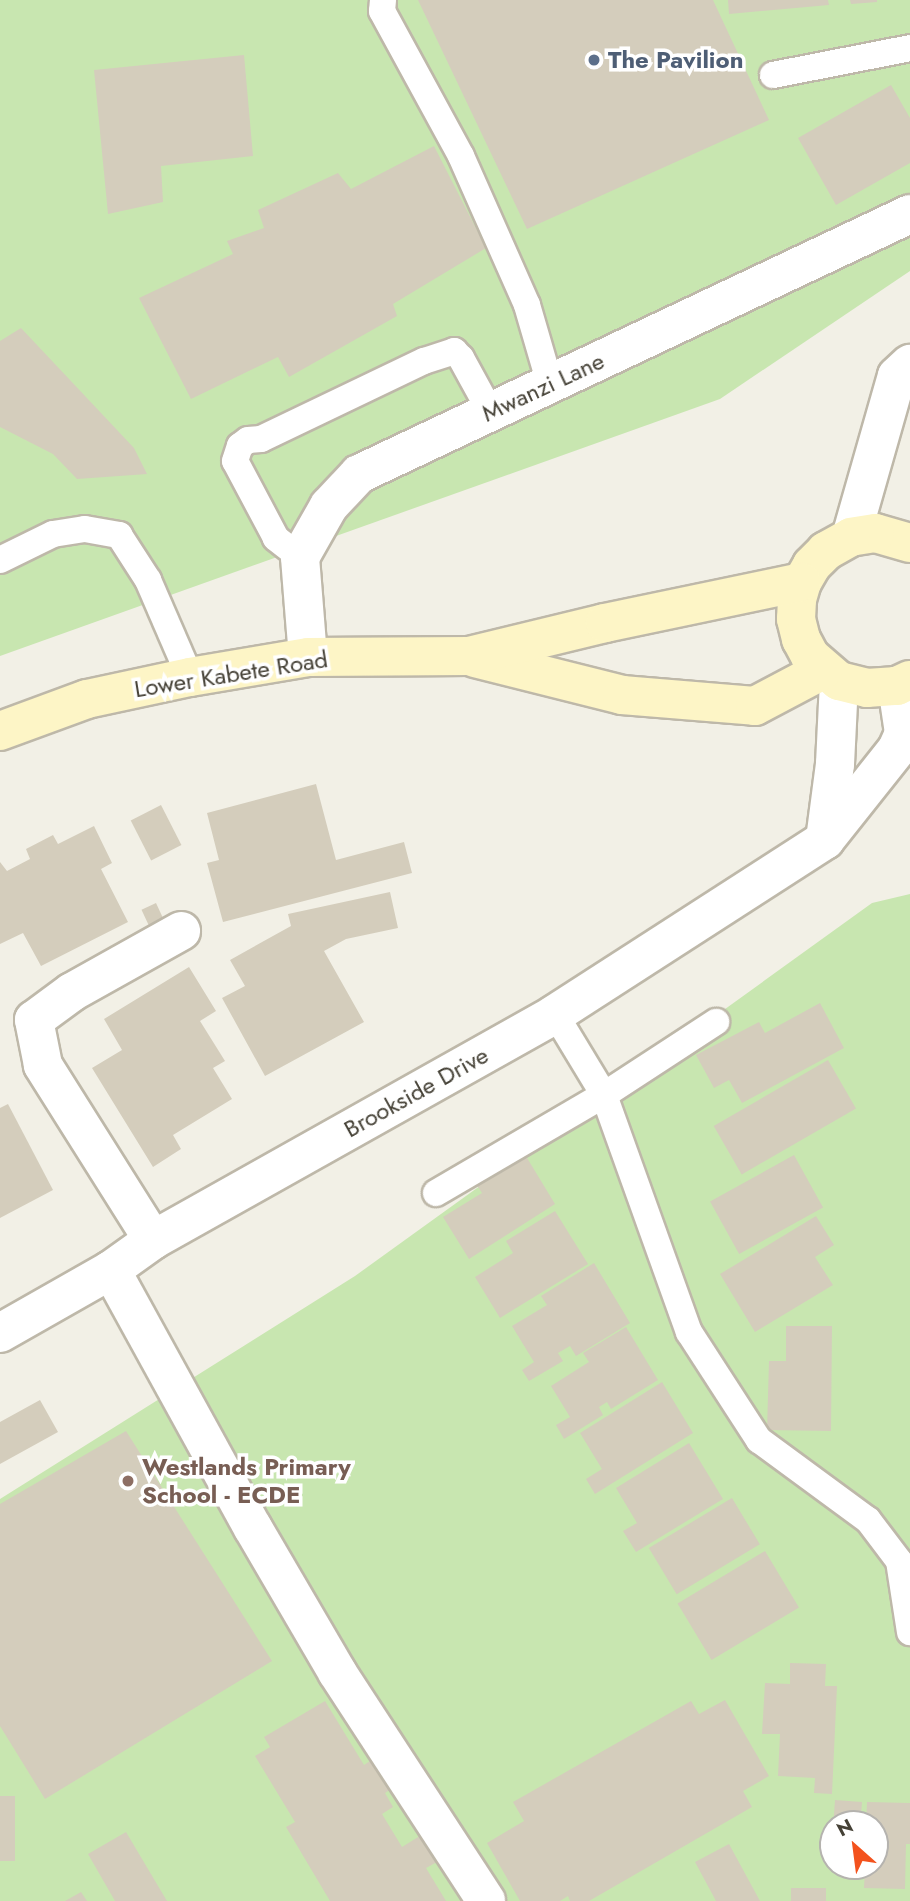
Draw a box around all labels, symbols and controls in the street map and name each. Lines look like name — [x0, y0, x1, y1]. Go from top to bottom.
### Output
place label: The Pavilion — [608, 46, 743, 74]
marker: The Pavilion — [586, 52, 602, 68]
street label: Mwanzi Lane — [477, 346, 609, 428]
street label: Lower Kabete Road — [132, 644, 330, 704]
street label: Brookside Drive — [339, 1040, 493, 1144]
place label: Westlands Primary School - ECDE — [142, 1453, 351, 1509]
marker: Westlands Primary School - ECDE — [120, 1473, 136, 1489]
north arrow — [819, 1810, 889, 1880]
text: N — [832, 1812, 858, 1843]

